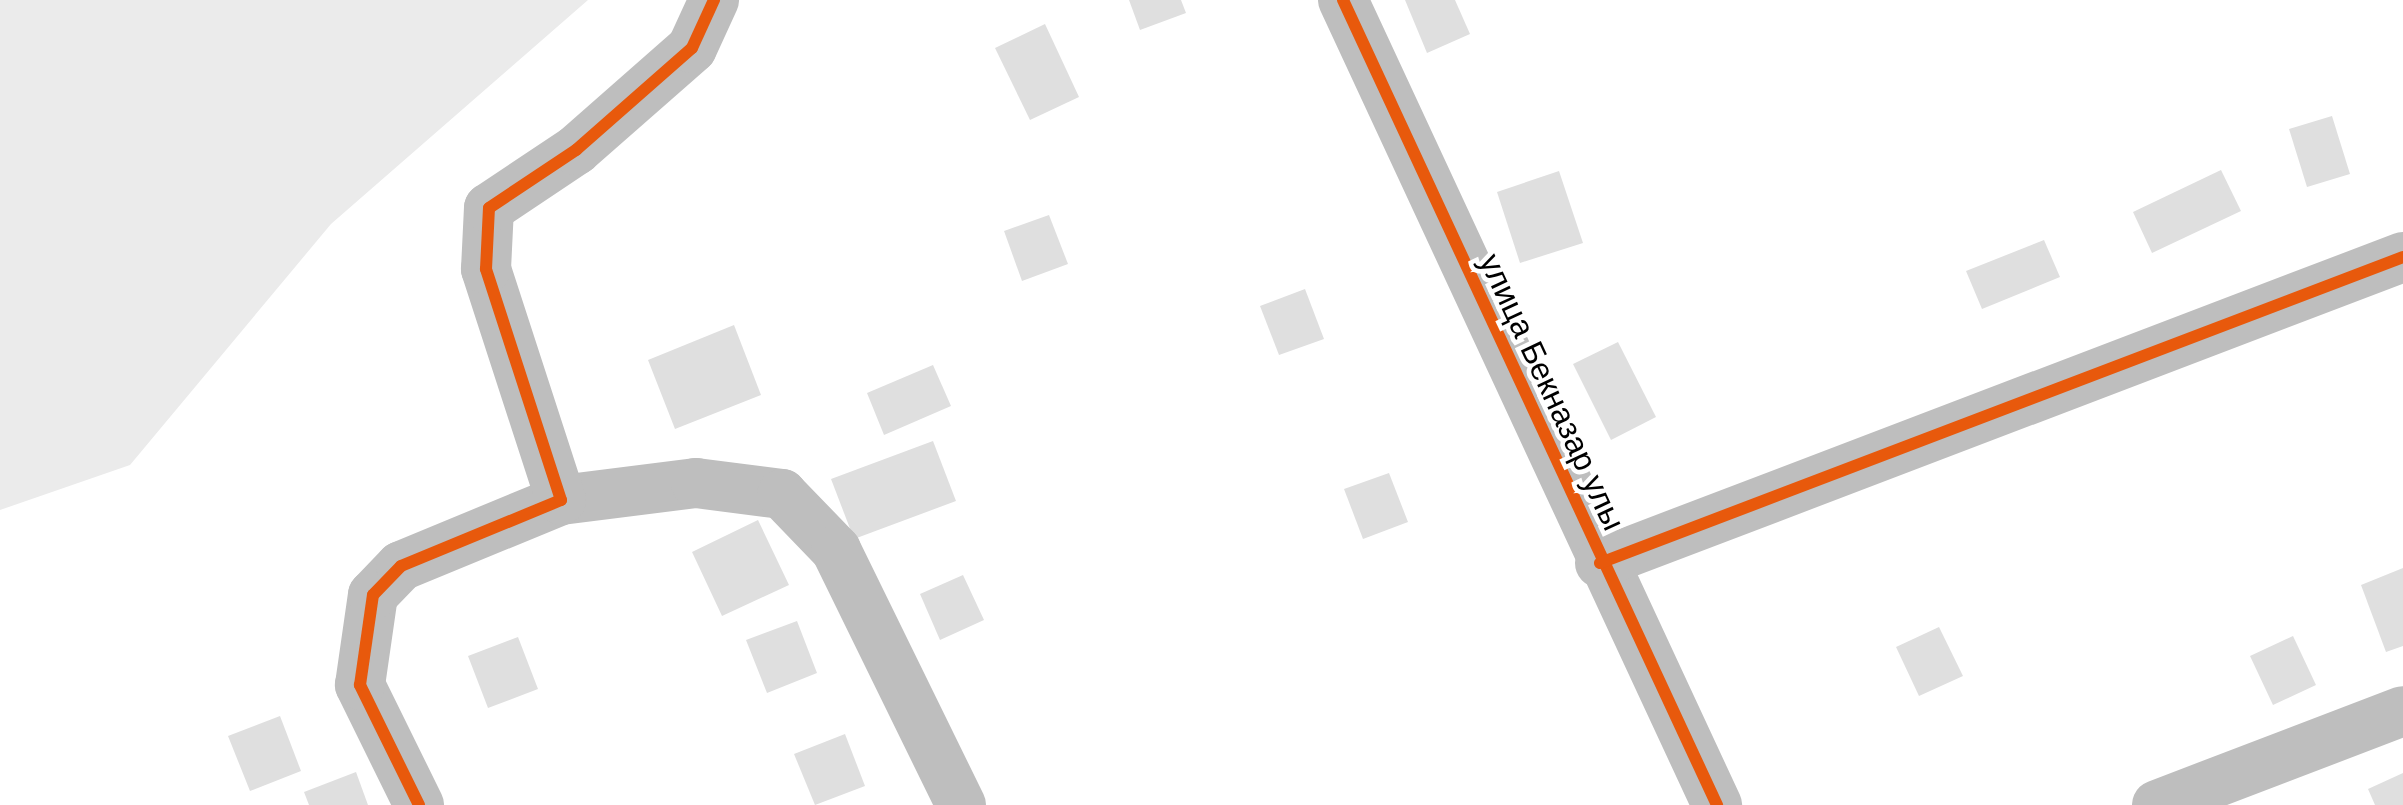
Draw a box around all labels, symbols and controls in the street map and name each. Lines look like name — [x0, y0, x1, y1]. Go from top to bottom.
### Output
street label: улица Бекназар улы — [1471, 248, 1633, 536]

